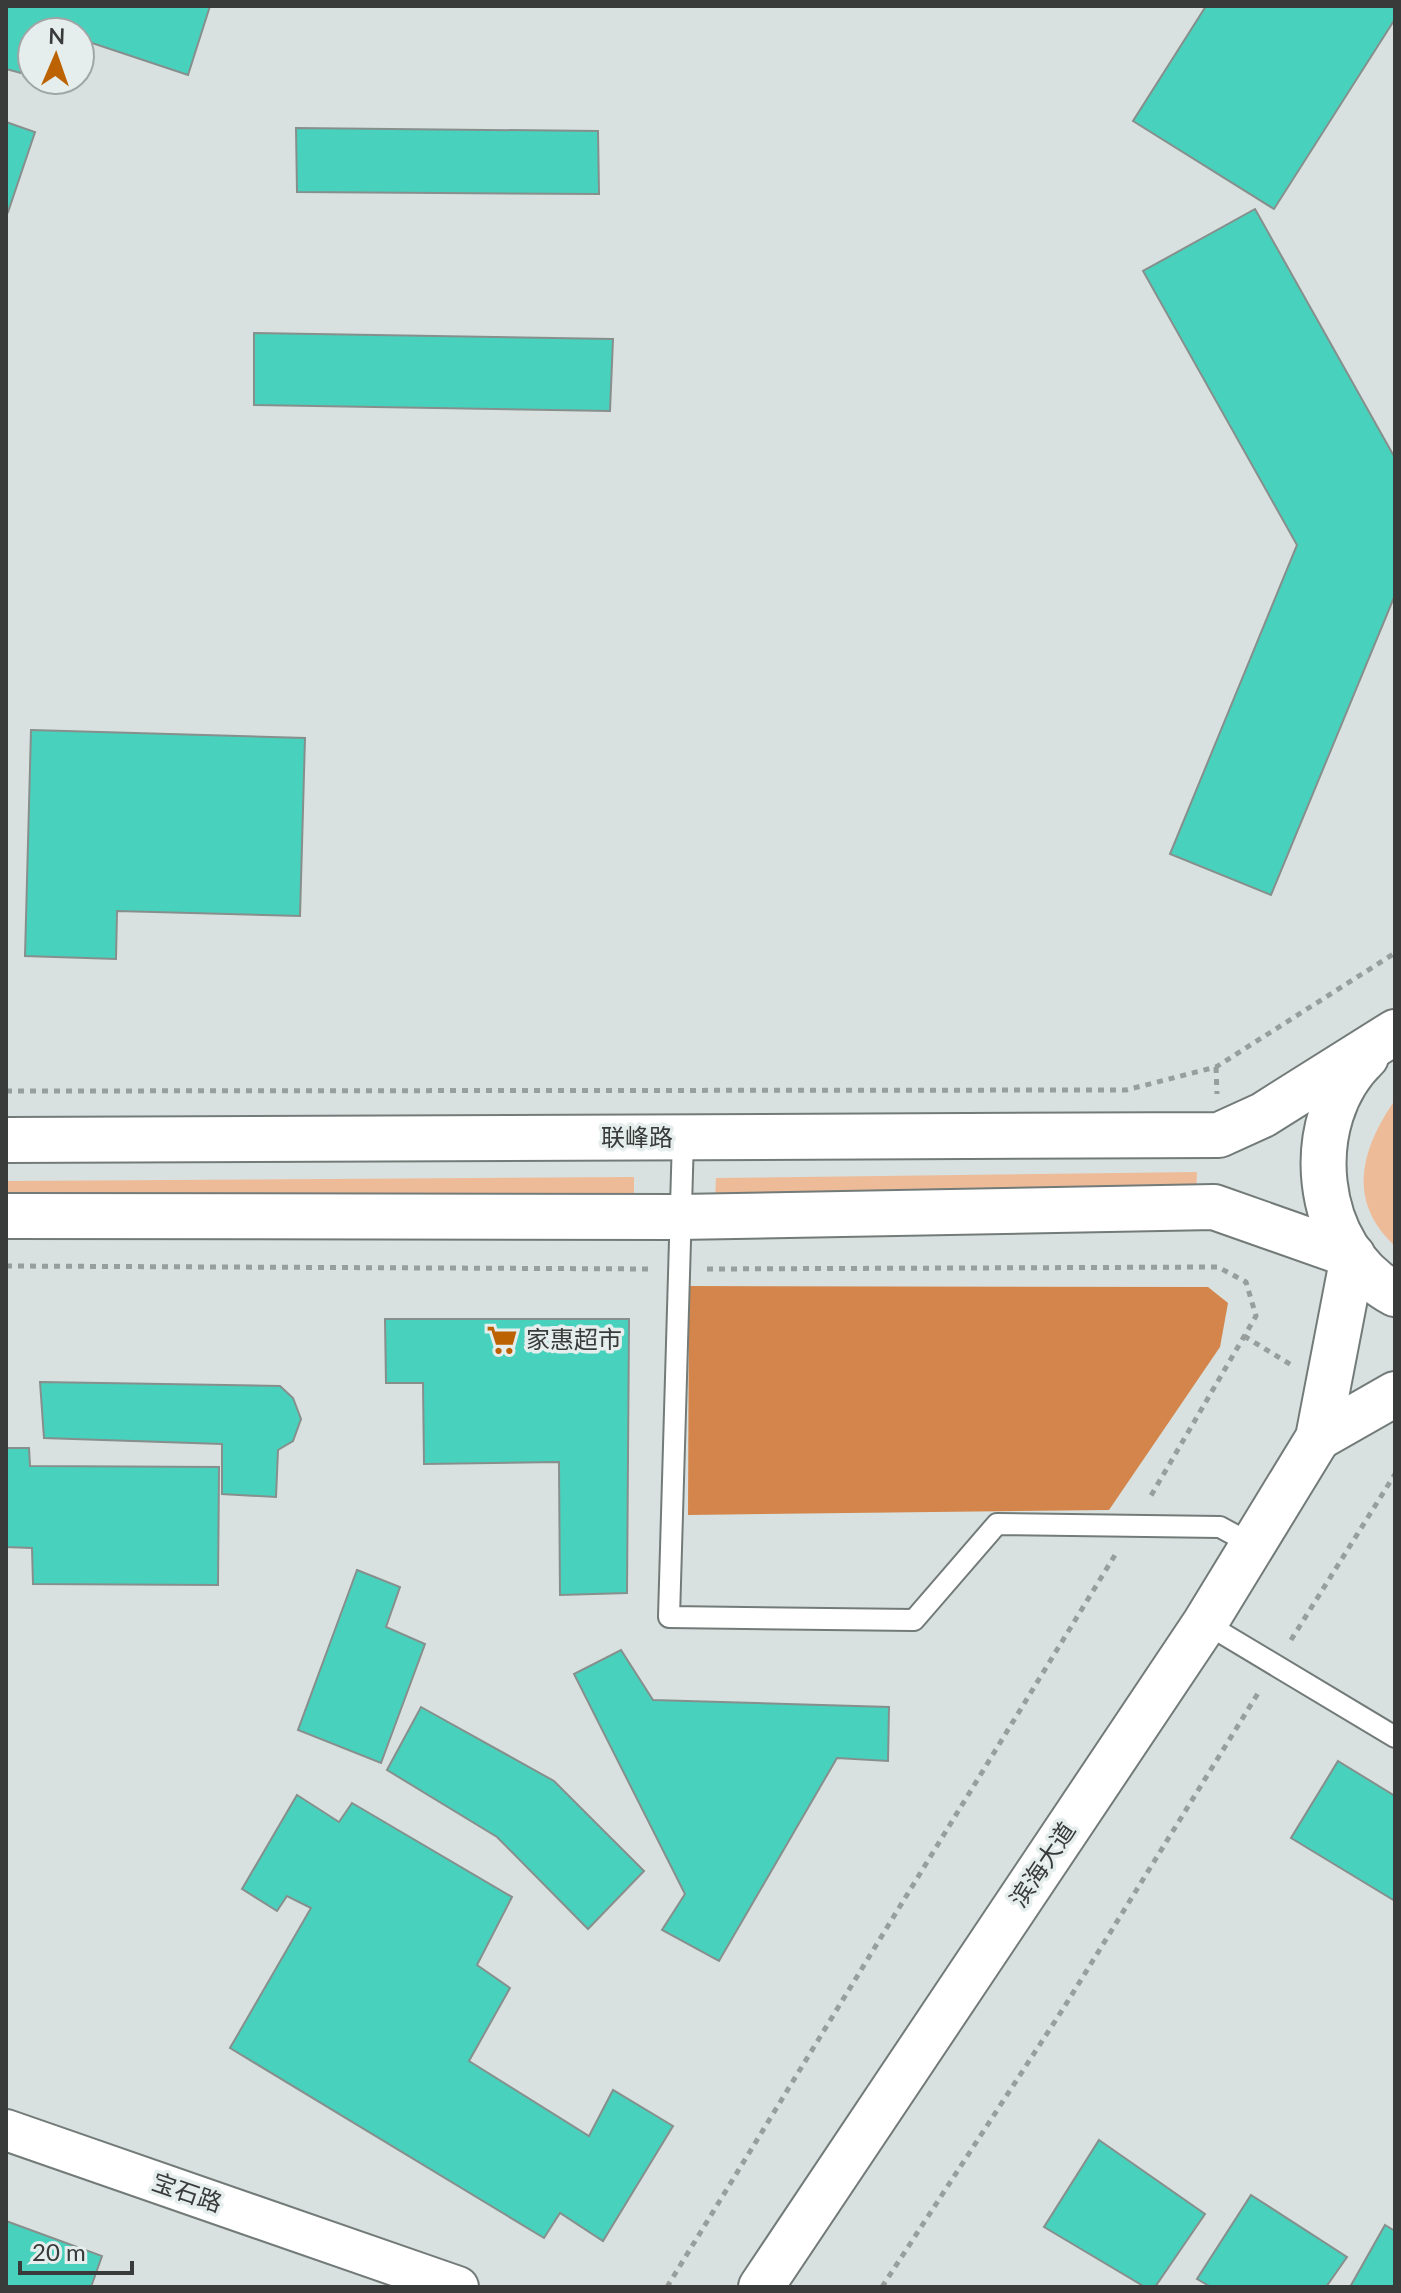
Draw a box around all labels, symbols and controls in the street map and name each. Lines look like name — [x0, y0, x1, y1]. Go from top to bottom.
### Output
north arrow — [16, 16, 96, 96]
text: N — [48, 22, 66, 49]
street label: 联峰路 — [601, 1122, 673, 1151]
supermarket icon: 家惠超市 — [485, 1323, 519, 1357]
place label: 家惠超市 — [526, 1324, 622, 1353]
street label: 滨海大道 — [1003, 1816, 1081, 1912]
street label: 宝石路 — [149, 2166, 226, 2217]
scale bar — [20, 2225, 132, 2275]
text: 20 m — [32, 2237, 86, 2266]

